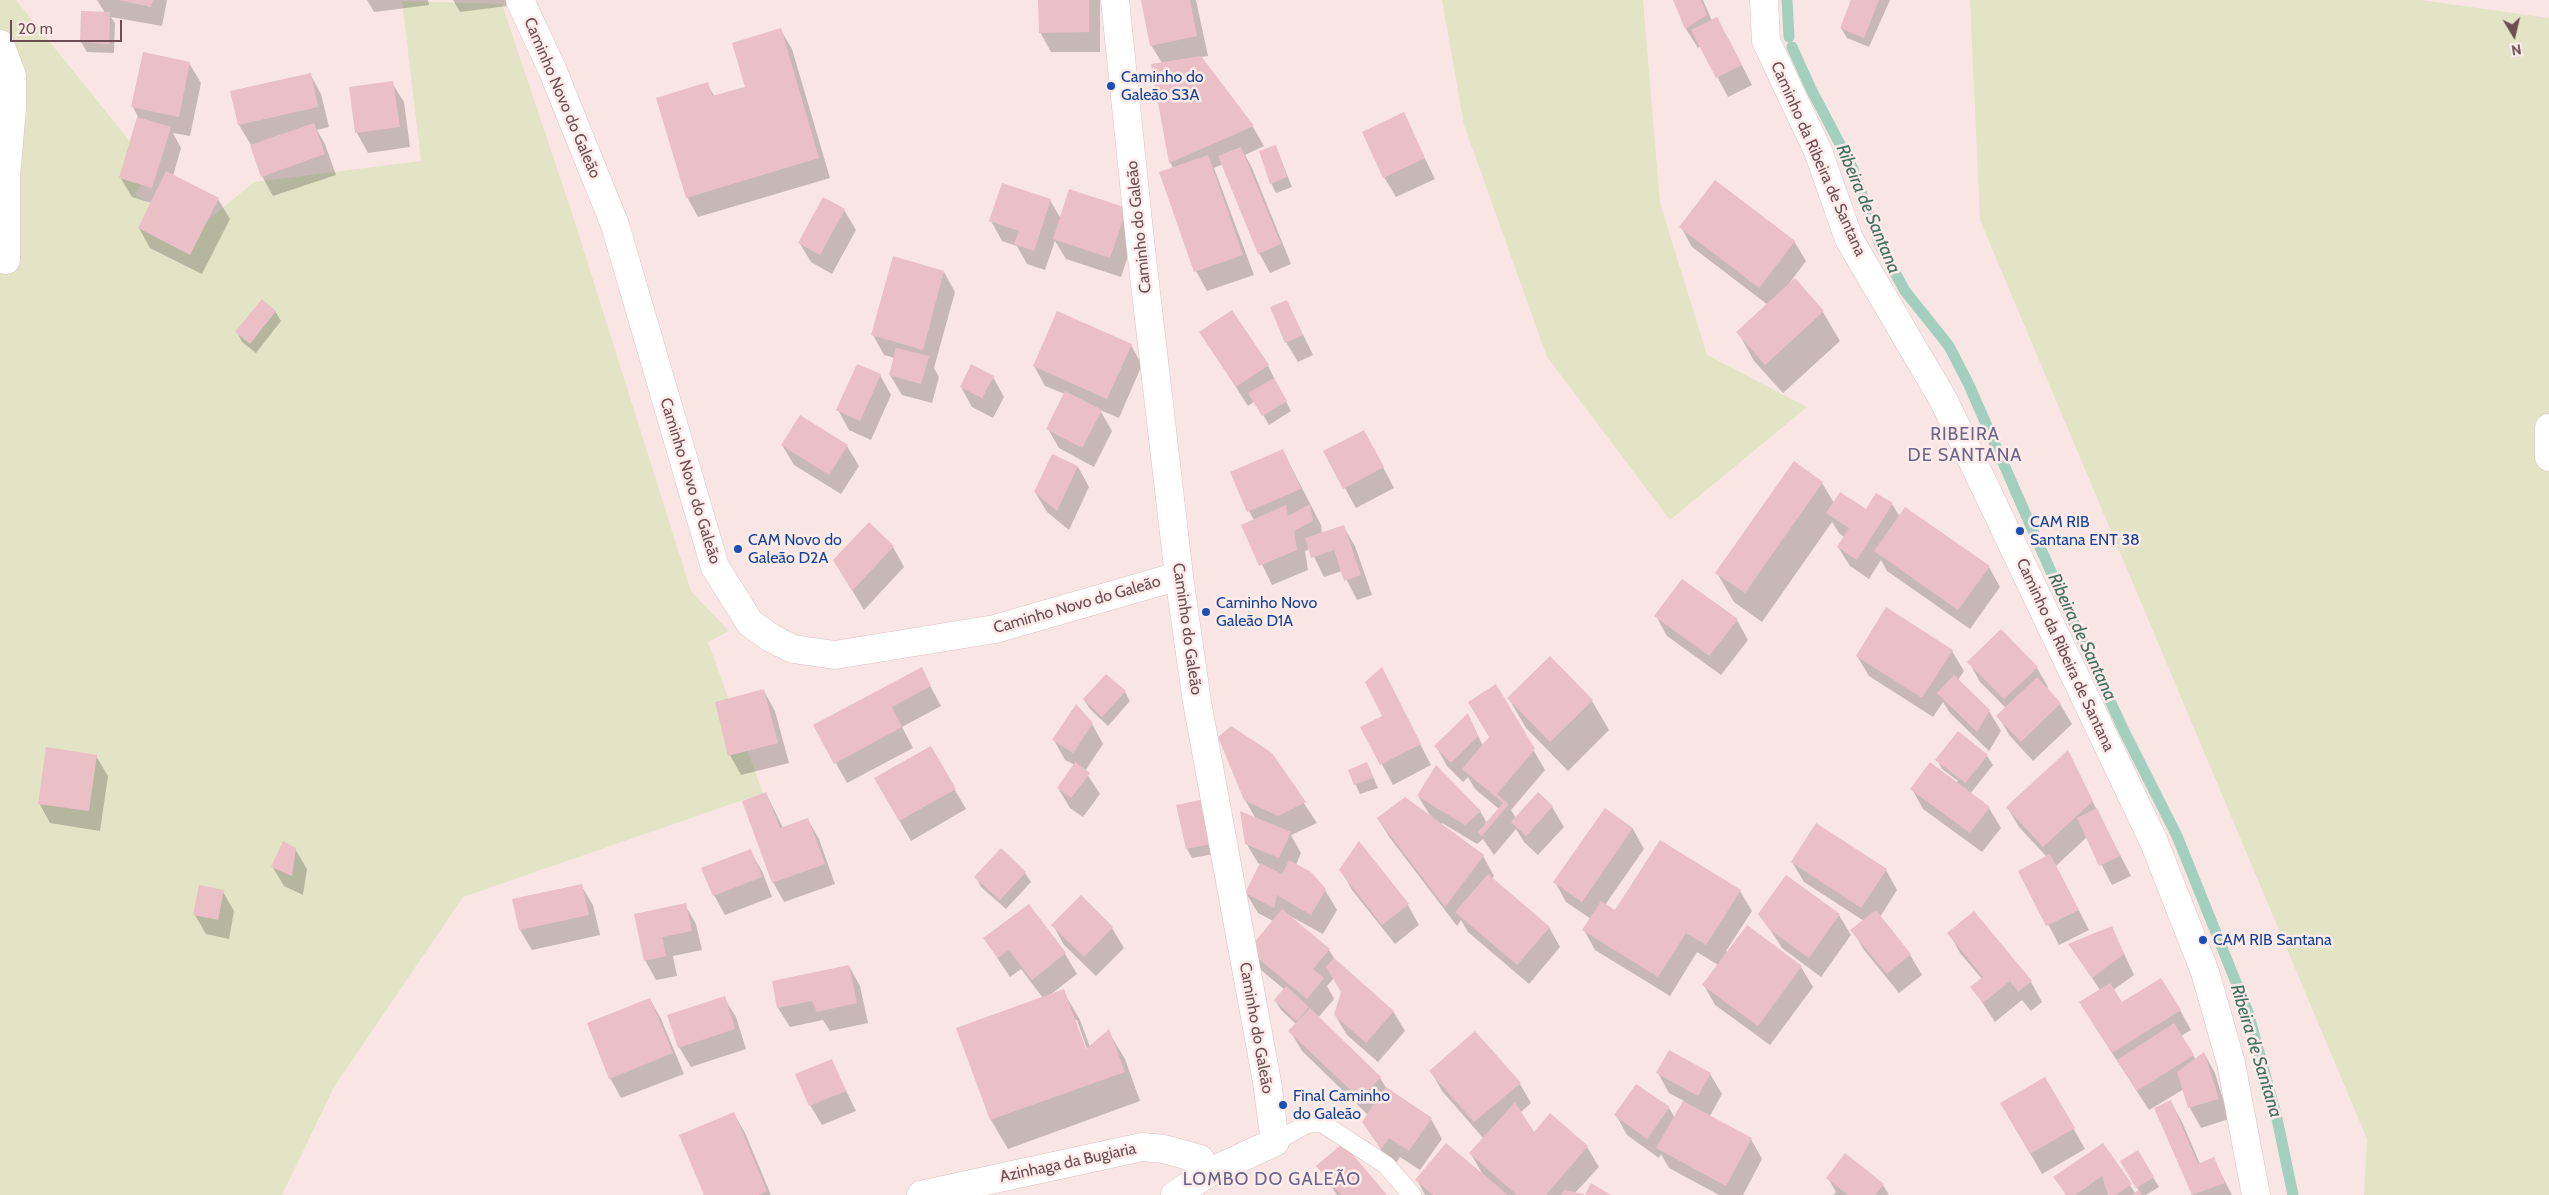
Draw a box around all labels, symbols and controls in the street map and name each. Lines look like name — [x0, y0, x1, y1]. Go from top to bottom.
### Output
scale bar — [12, 10, 125, 42]
north arrow — [2489, 10, 2539, 60]
street label: Caminho Novo do Galeão — [519, 15, 605, 181]
text: 20 m — [18, 20, 53, 38]
text: N — [2510, 40, 2523, 59]
street label: Caminho da Ribeira de Santana — [1766, 59, 1870, 259]
place label: Caminho do Galeão S3A — [1121, 67, 1204, 105]
marker: Caminho do Galeão S3A — [1105, 80, 1117, 92]
water label: Ribeira de Santana — [1831, 141, 1905, 277]
street label: Caminho do Galeão — [1122, 160, 1156, 294]
street label: Caminho Novo do Galeão — [656, 396, 724, 566]
district label: RIBEIRA DE SANTANA — [1906, 424, 2024, 466]
place label: CAM RIB Santana ENT 38 — [2030, 512, 2140, 550]
marker: CAM RIB Santana ENT 38 — [2014, 525, 2026, 537]
place label: CAM Novo do Galeão D2A — [748, 530, 842, 568]
marker: CAM Novo do Galeão D2A — [732, 543, 744, 555]
street label: Caminho da Ribeira de Santana — [2012, 555, 2118, 755]
street label: Caminho do Galeão — [1168, 562, 1206, 696]
water label: Ribeira de Santana — [2043, 570, 2121, 704]
street label: Caminho Novo do Galeão — [991, 572, 1163, 638]
place label: Caminho Novo Galeão D1A — [1216, 593, 1317, 631]
marker: Caminho Novo Galeão D1A — [1200, 606, 1212, 618]
place label: CAM RIB Santana — [2213, 930, 2332, 950]
marker: CAM RIB Santana — [2197, 934, 2209, 946]
street label: Caminho do Galeão — [1235, 961, 1277, 1095]
water label: Ribeira de Santana — [2225, 982, 2287, 1120]
place label: Final Caminho do Galeão — [1293, 1086, 1390, 1124]
marker: Final Caminho do Galeão — [1277, 1099, 1289, 1111]
street label: Azinhaga da Bugiaria — [998, 1139, 1138, 1187]
district label: LOMBO DO GALEÃO — [1181, 1169, 1363, 1191]

